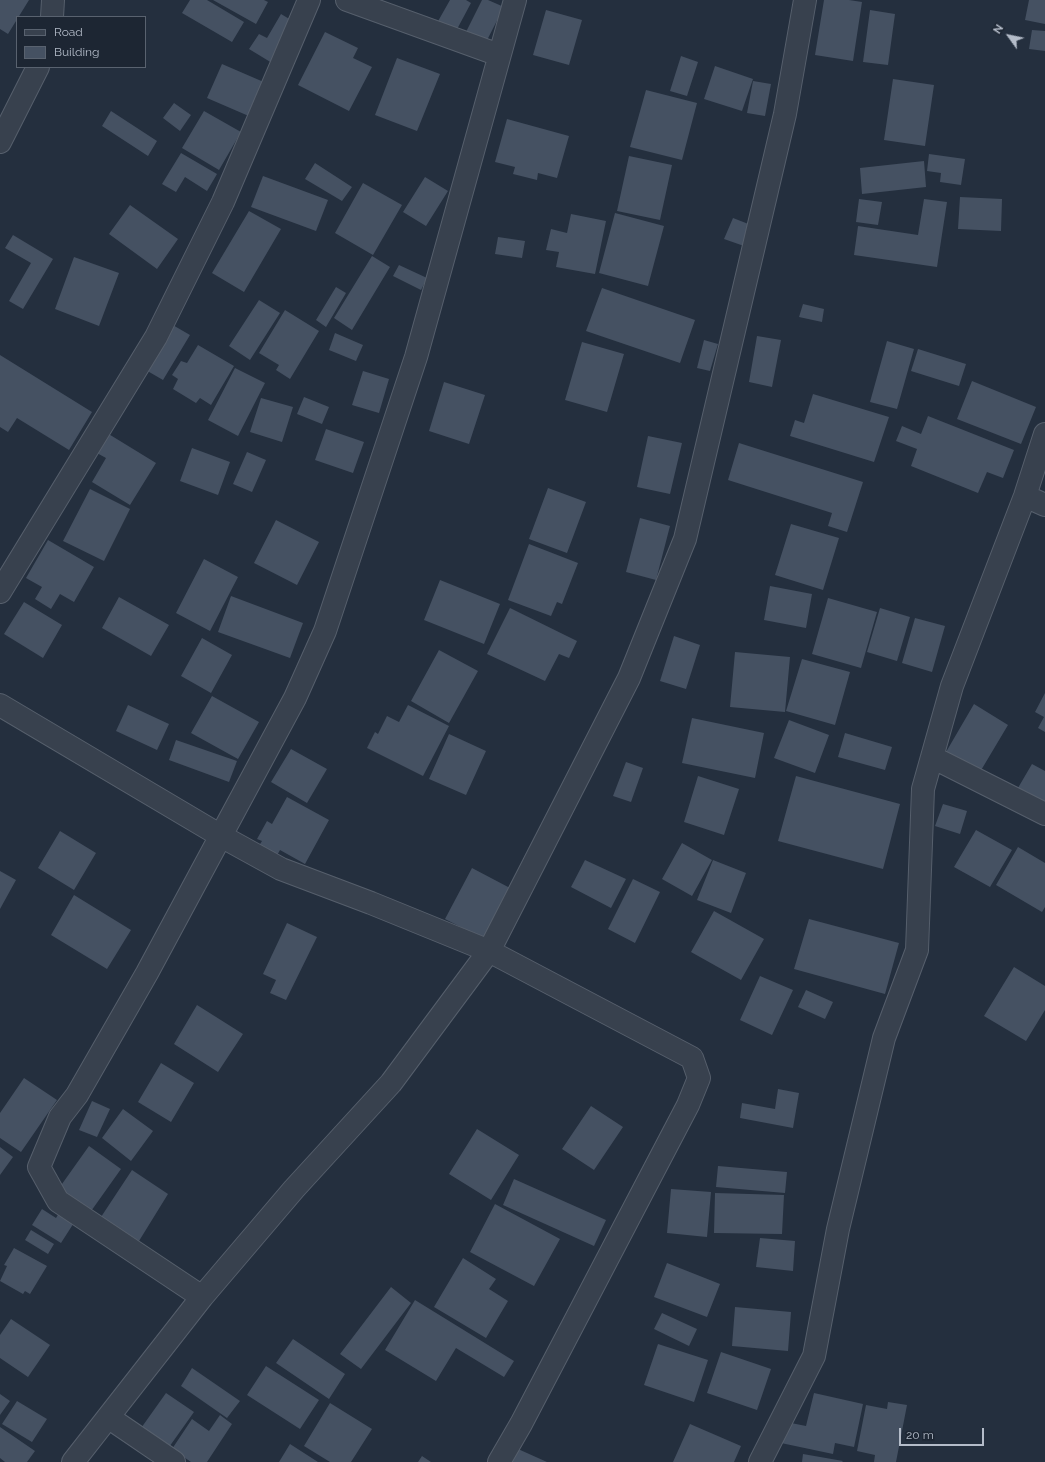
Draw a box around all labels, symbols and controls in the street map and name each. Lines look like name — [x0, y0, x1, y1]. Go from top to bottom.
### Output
legend — [16, 16, 146, 68]
north arrow — [989, 16, 1029, 56]
text: N — [991, 22, 1006, 36]
text: Road — [54, 25, 83, 39]
text: Building — [54, 45, 100, 59]
scale bar — [901, 1420, 986, 1446]
text: 20 m — [906, 1428, 934, 1442]

